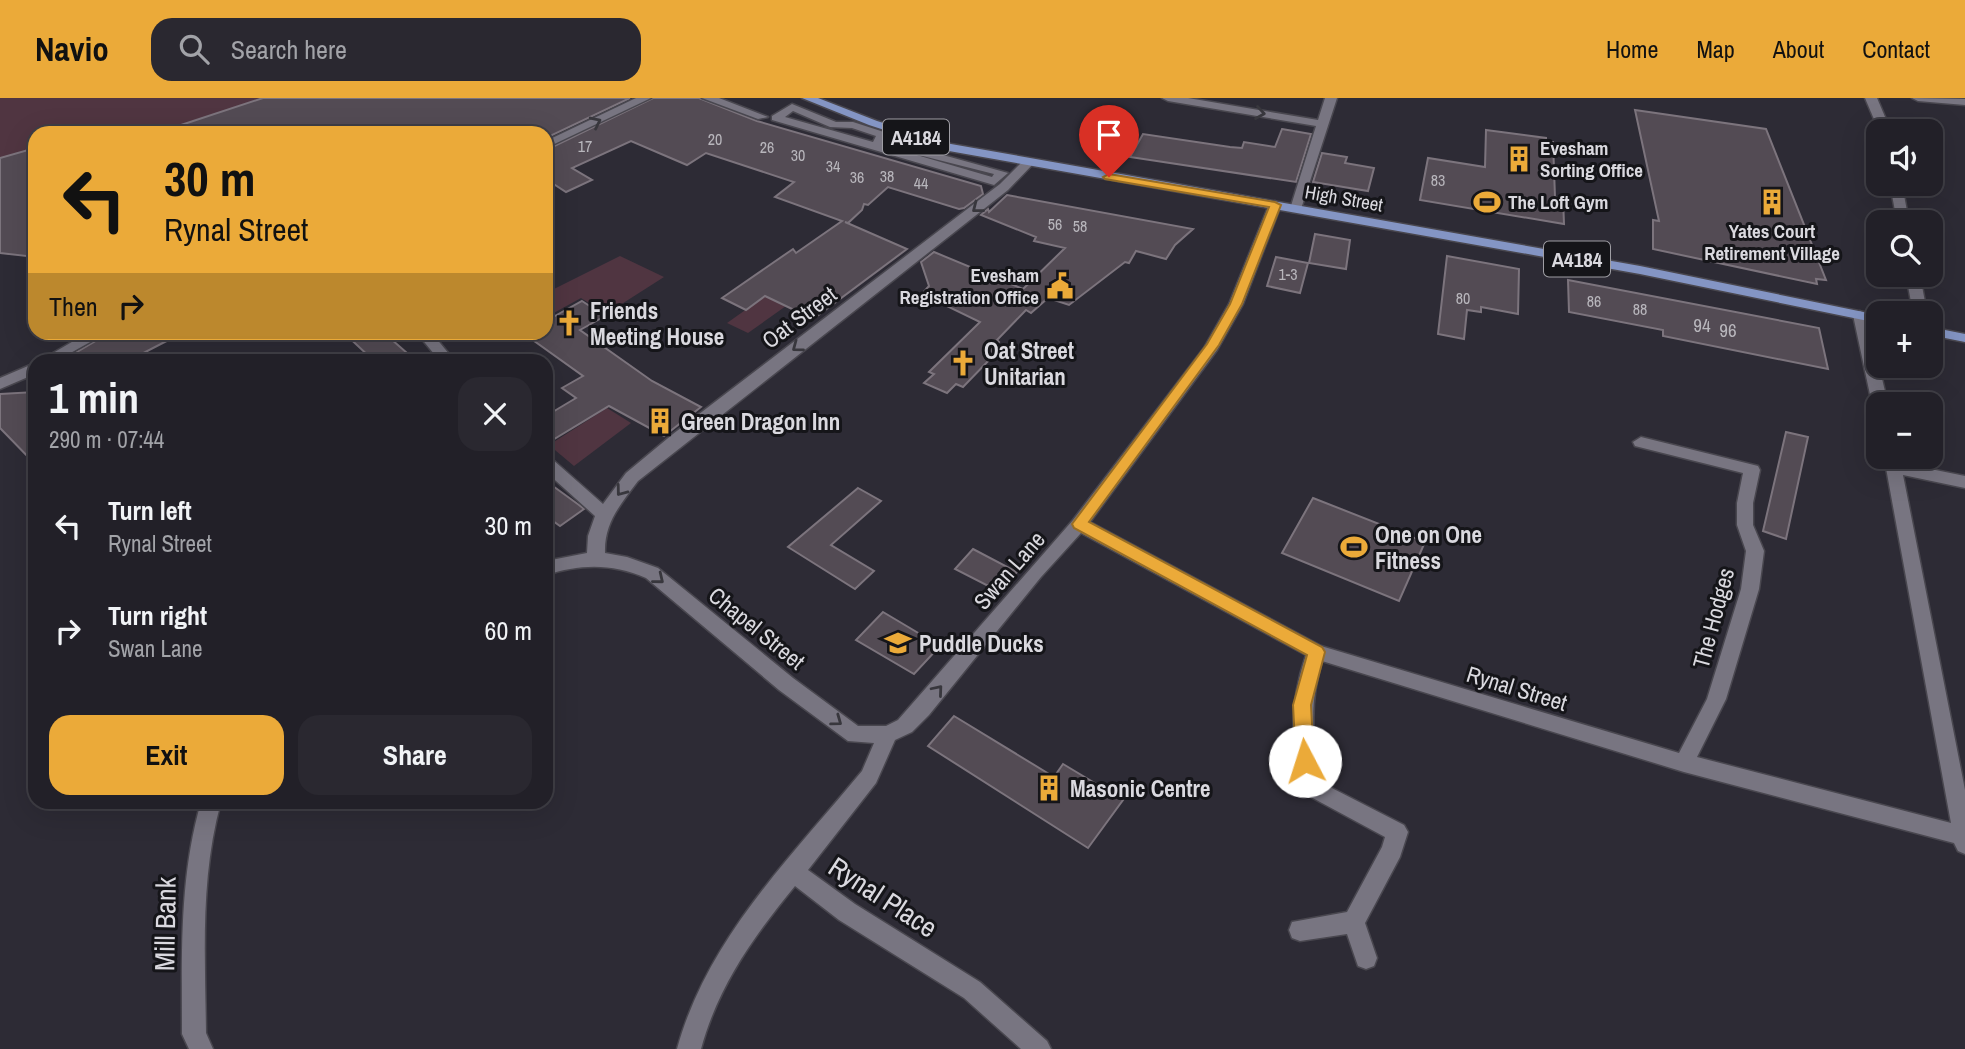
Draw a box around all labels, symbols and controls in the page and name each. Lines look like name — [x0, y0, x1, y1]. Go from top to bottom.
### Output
search box — [151, 18, 641, 81]
text: Navio — [35, 27, 109, 71]
icon: search — [175, 30, 213, 68]
text: Search here — [231, 32, 347, 67]
text: Home — [1606, 33, 1658, 65]
text: Map — [1696, 33, 1735, 65]
text: About — [1773, 33, 1824, 65]
text: Contact — [1862, 33, 1930, 65]
pin — [1079, 105, 1139, 177]
one-way arrow — [1254, 105, 1266, 120]
one-way arrow — [589, 116, 601, 130]
icon: arrive — [1090, 116, 1128, 154]
map controls — [1866, 119, 1943, 469]
button: sound — [1866, 119, 1943, 196]
road number: A4184 — [883, 120, 949, 154]
house number: 20 — [708, 128, 722, 150]
house number: 17 — [578, 135, 592, 157]
place label: Evesham Sorting Office — [1540, 135, 1643, 183]
house number: 26 — [760, 136, 774, 158]
house number: 30 — [791, 144, 805, 166]
building icon: Evesham Sorting Office — [1504, 144, 1534, 174]
text: 30 m — [164, 145, 256, 211]
icon: left — [49, 154, 140, 245]
house number: 34 — [826, 155, 840, 177]
house number: 38 — [880, 165, 894, 187]
house number: 36 — [850, 166, 864, 188]
house number: 83 — [1431, 169, 1445, 191]
house number: 44 — [914, 172, 928, 194]
street label: High Street — [1303, 178, 1386, 218]
sports icon: The Loft Gym — [1472, 187, 1502, 217]
building icon: Yates Court Retirement Village — [1757, 187, 1787, 217]
place label: The Loft Gym — [1508, 189, 1608, 215]
one-way arrow — [972, 200, 985, 212]
text: Rynal Street — [164, 208, 308, 251]
button: search — [1866, 210, 1943, 287]
house number: 56 — [1048, 213, 1062, 235]
house number: 58 — [1073, 215, 1087, 237]
place label: Yates Court Retirement Village — [1704, 218, 1840, 266]
road number: A4184 — [1544, 242, 1610, 276]
place label: Evesham Registration Office — [900, 262, 1039, 310]
house number: 1-3 — [1279, 263, 1297, 285]
public building icon: Evesham Registration Office — [1045, 271, 1075, 301]
street label: Oat Street — [755, 279, 843, 355]
icon: right — [112, 287, 150, 325]
house number: 80 — [1456, 287, 1470, 309]
text: Then — [49, 289, 98, 324]
house number: 86 — [1587, 290, 1601, 312]
place label: Friends Meeting House — [590, 295, 724, 352]
house number: 88 — [1633, 298, 1647, 320]
button: + — [1866, 301, 1943, 378]
church icon: Friends Meeting House — [554, 308, 584, 338]
house number: 94 — [1693, 312, 1711, 338]
house number: 96 — [1719, 317, 1737, 343]
place label: Oat Street Unitarian — [984, 335, 1074, 392]
one-way arrow — [792, 339, 805, 352]
church icon: Oat Street Unitarian — [948, 348, 978, 378]
text: 1 min — [49, 370, 139, 426]
button: close — [458, 377, 532, 451]
button: − — [1866, 392, 1943, 469]
building icon: Green Dragon Inn — [645, 406, 675, 436]
place label: Green Dragon Inn — [681, 406, 840, 437]
text: 290 m · 07:44 — [49, 424, 164, 455]
one-way arrow — [617, 483, 630, 496]
text: Turn left — [108, 493, 192, 528]
icon: left — [49, 507, 87, 545]
text: 30 m — [485, 508, 532, 543]
place label: One on One Fitness — [1375, 519, 1482, 576]
street label: Swan Lane — [966, 524, 1052, 616]
text: Rynal Street — [108, 528, 212, 559]
sports icon: One on One Fitness — [1339, 532, 1369, 562]
street label: The Hodges — [1685, 564, 1741, 672]
one-way arrow — [651, 571, 664, 583]
street label: Chapel Street — [702, 580, 812, 676]
text: Turn right — [108, 598, 207, 633]
icon: right — [49, 612, 87, 650]
text: 60 m — [485, 613, 532, 648]
school or university icon: Puddle Ducks — [883, 628, 913, 658]
place label: Puddle Ducks — [919, 628, 1044, 659]
text: Swan Lane — [108, 633, 202, 664]
street label: Rynal Street — [1463, 658, 1571, 718]
one-way arrow — [930, 686, 942, 699]
one-way arrow — [829, 713, 842, 726]
button: Exit — [49, 715, 284, 795]
button: Share — [298, 715, 532, 795]
position arrow — [1268, 724, 1342, 798]
building icon: Masonic Centre — [1034, 773, 1064, 803]
place label: Masonic Centre — [1070, 773, 1210, 804]
street label: Rynal Place — [821, 848, 945, 946]
street label: Mill Bank — [145, 876, 185, 972]

